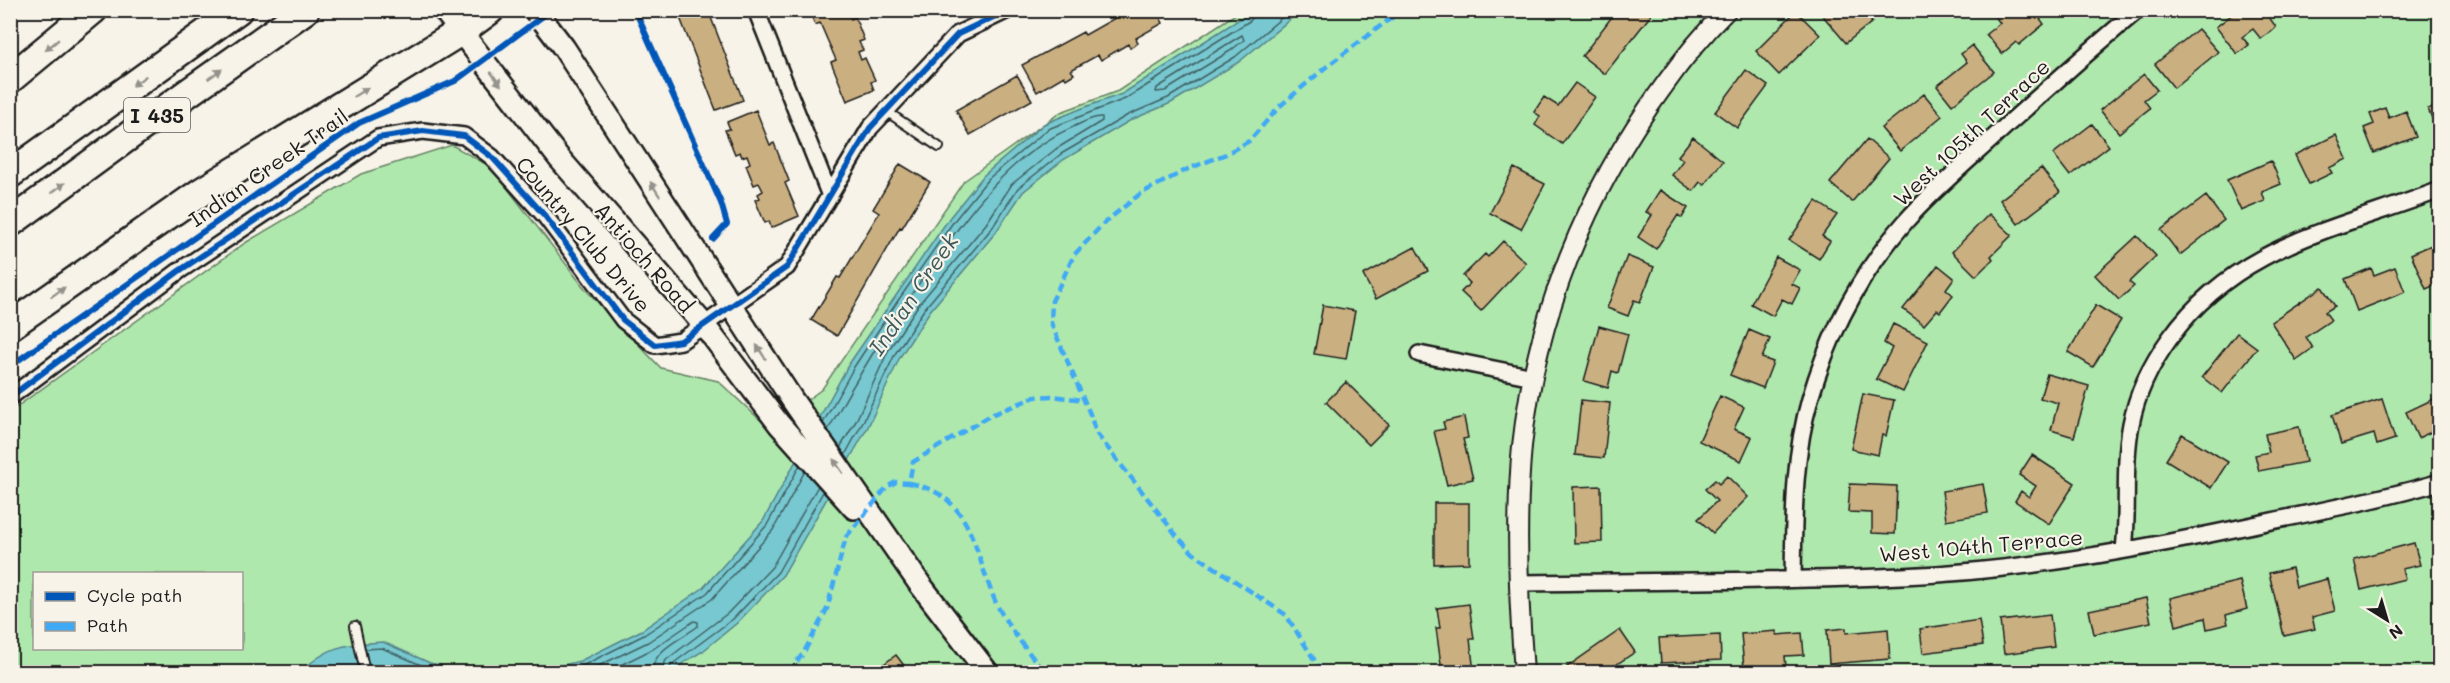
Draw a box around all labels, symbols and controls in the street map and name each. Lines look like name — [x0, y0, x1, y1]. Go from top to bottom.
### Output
one-way arrow — [44, 38, 60, 51]
street label: West 105th Terrace — [1887, 52, 2055, 212]
one-way arrow — [207, 68, 223, 80]
one-way arrow — [490, 70, 502, 86]
one-way arrow — [132, 75, 148, 87]
one-way arrow — [353, 86, 369, 97]
road number: I 435 — [124, 98, 190, 132]
street label: Indian Creek Trail — [183, 102, 353, 232]
street label: Country Club Drive — [511, 150, 657, 318]
one-way arrow — [649, 180, 660, 197]
one-way arrow — [50, 183, 65, 195]
street label: Antioch Road — [590, 196, 700, 318]
water label: Indian Creek — [862, 226, 965, 361]
one-way arrow — [50, 286, 66, 298]
one-way arrow — [756, 344, 767, 360]
one-way arrow — [832, 458, 844, 474]
street label: West 104th Terrace — [1878, 523, 2084, 567]
legend — [33, 572, 243, 650]
text: Cycle path — [87, 583, 182, 607]
north arrow — [2357, 590, 2417, 650]
text: Path — [87, 613, 127, 637]
text: N — [2385, 620, 2408, 644]

